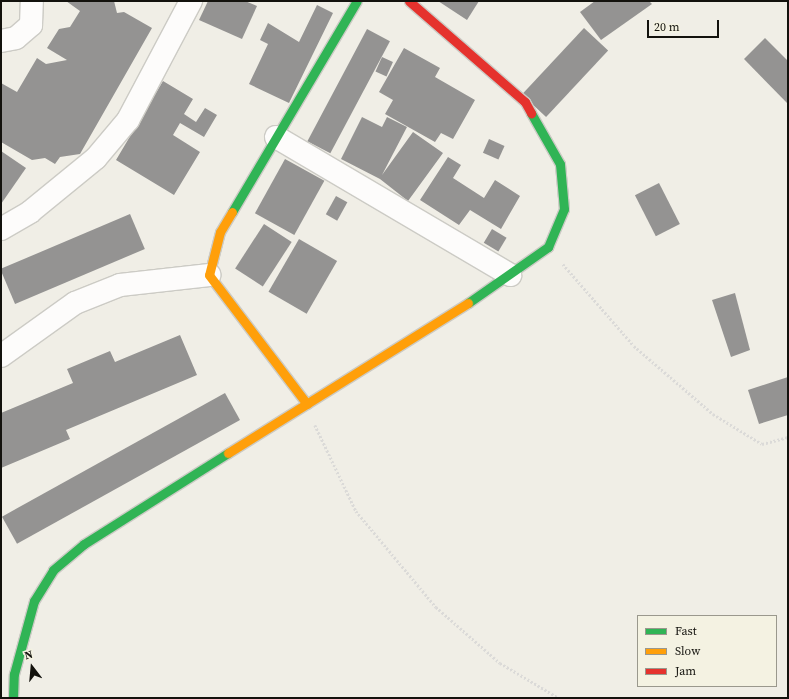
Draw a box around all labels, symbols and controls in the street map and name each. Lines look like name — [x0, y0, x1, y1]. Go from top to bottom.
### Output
scale bar — [649, 12, 721, 38]
text: 20 m — [654, 19, 680, 35]
legend — [637, 615, 777, 687]
text: Fast — [675, 623, 697, 639]
text: Slow — [675, 643, 700, 659]
north arrow — [12, 647, 52, 687]
text: N — [23, 647, 34, 663]
text: Jam — [675, 663, 696, 679]

